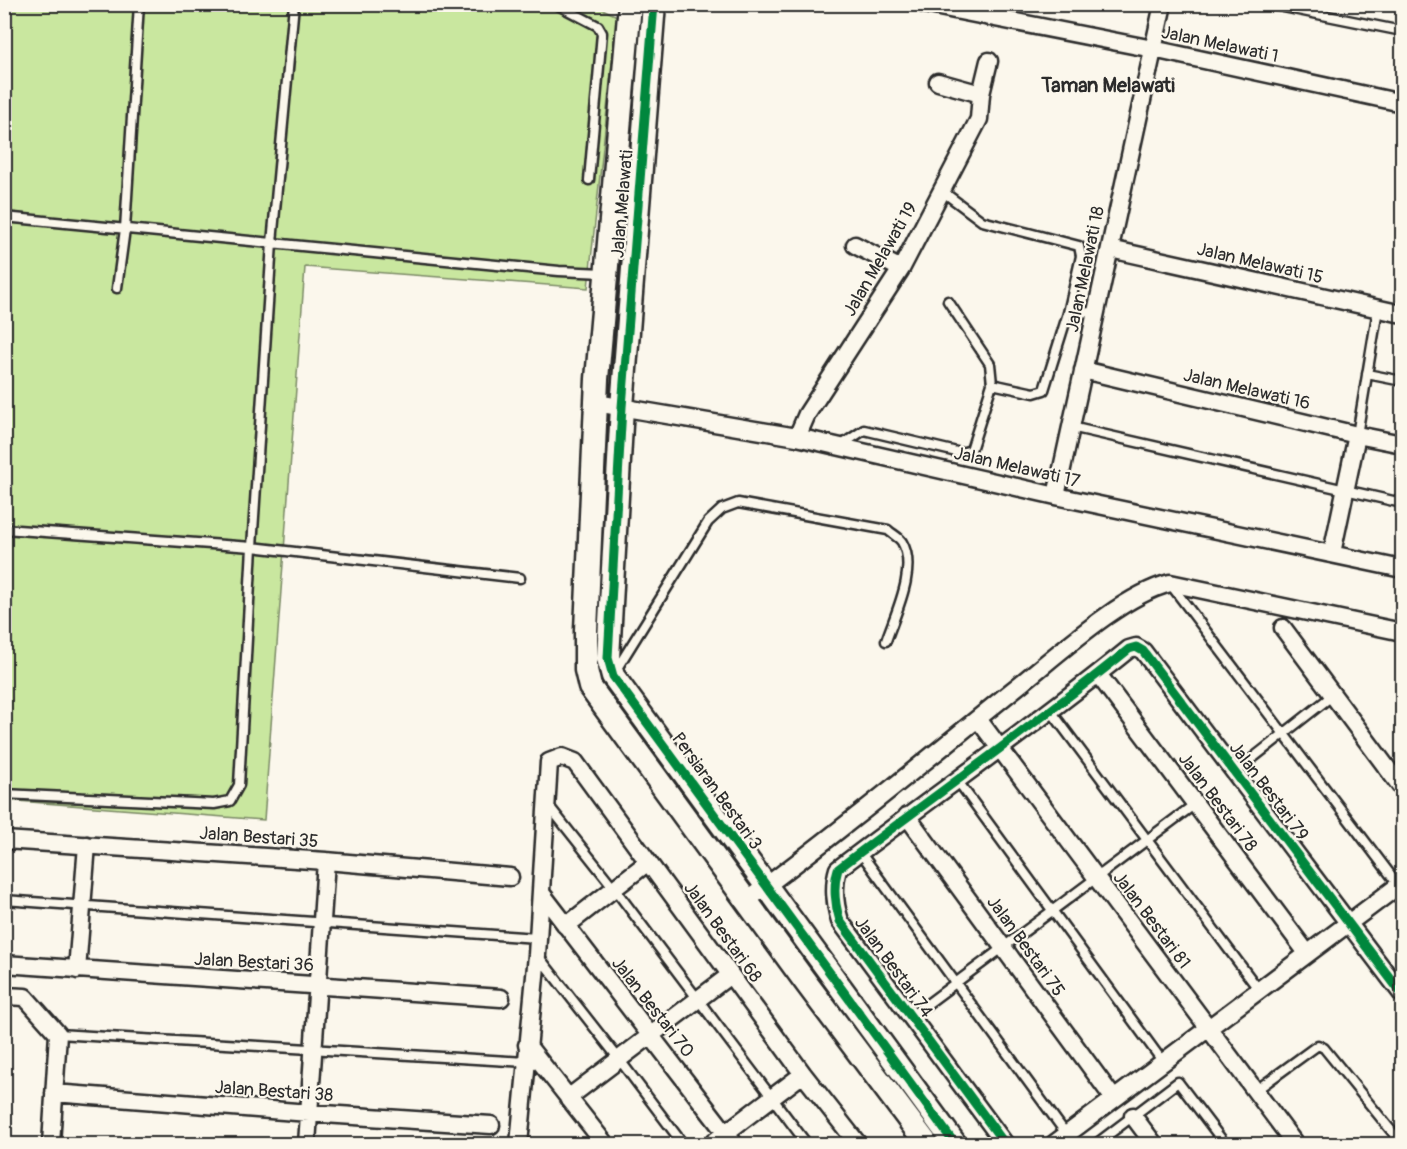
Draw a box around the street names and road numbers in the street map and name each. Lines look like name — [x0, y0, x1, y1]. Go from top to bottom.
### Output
street label: Jalan Melawati 1 — [1159, 21, 1281, 68]
street label: Jalan Melawati — [606, 149, 639, 259]
street label: Jalan Melawati 19 — [838, 198, 922, 321]
street label: Jalan Melawati 18 — [1061, 204, 1110, 334]
street label: Jalan Melawati 15 — [1195, 238, 1325, 289]
street label: Jalan Melawati 16 — [1181, 364, 1313, 415]
street label: Jalan Melawati 17 — [952, 442, 1083, 493]
street label: Persiaran Bestari 3 — [666, 728, 767, 854]
street label: Jalan Bestari 79 — [1224, 737, 1313, 845]
street label: Jalan Bestari 78 — [1173, 748, 1262, 856]
street label: Jalan Bestari 35 — [199, 822, 319, 853]
street label: Jalan Bestari 81 — [1108, 867, 1196, 973]
street label: Jalan Bestari 68 — [678, 877, 767, 987]
street label: Jalan Bestari 75 — [981, 891, 1070, 1001]
street label: Jalan Bestari 74 — [849, 912, 938, 1023]
street label: Jalan Bestari 36 — [193, 948, 314, 977]
street label: Jalan Bestari 70 — [606, 952, 699, 1062]
street label: Jalan Bestari 38 — [214, 1076, 334, 1107]

